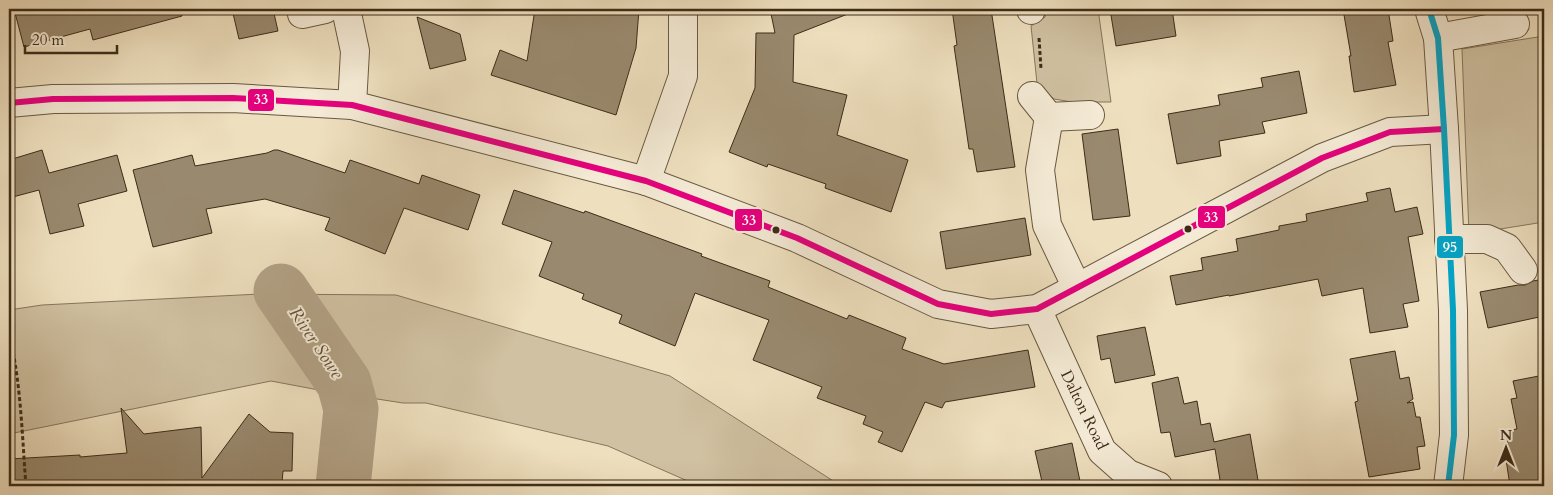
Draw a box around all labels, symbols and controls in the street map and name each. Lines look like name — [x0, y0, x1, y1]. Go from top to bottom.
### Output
scale bar — [25, 22, 118, 54]
text: 20 m — [32, 30, 64, 50]
line badge: 33 — [247, 88, 275, 112]
text: 33 — [254, 90, 268, 109]
line badge: 33 — [1197, 205, 1226, 229]
line badge: 33 — [734, 208, 763, 232]
text: 33 — [1204, 208, 1218, 227]
text: 33 — [742, 211, 756, 230]
unlabelled marker — [1183, 224, 1193, 234]
unlabelled marker — [771, 225, 781, 235]
line badge: 95 — [1436, 235, 1464, 259]
text: 95 — [1443, 238, 1457, 257]
water label: River Sowe — [283, 302, 350, 385]
street label: Dalton Road — [1055, 366, 1113, 454]
north arrow — [1480, 422, 1530, 472]
text: N — [1500, 426, 1512, 445]

